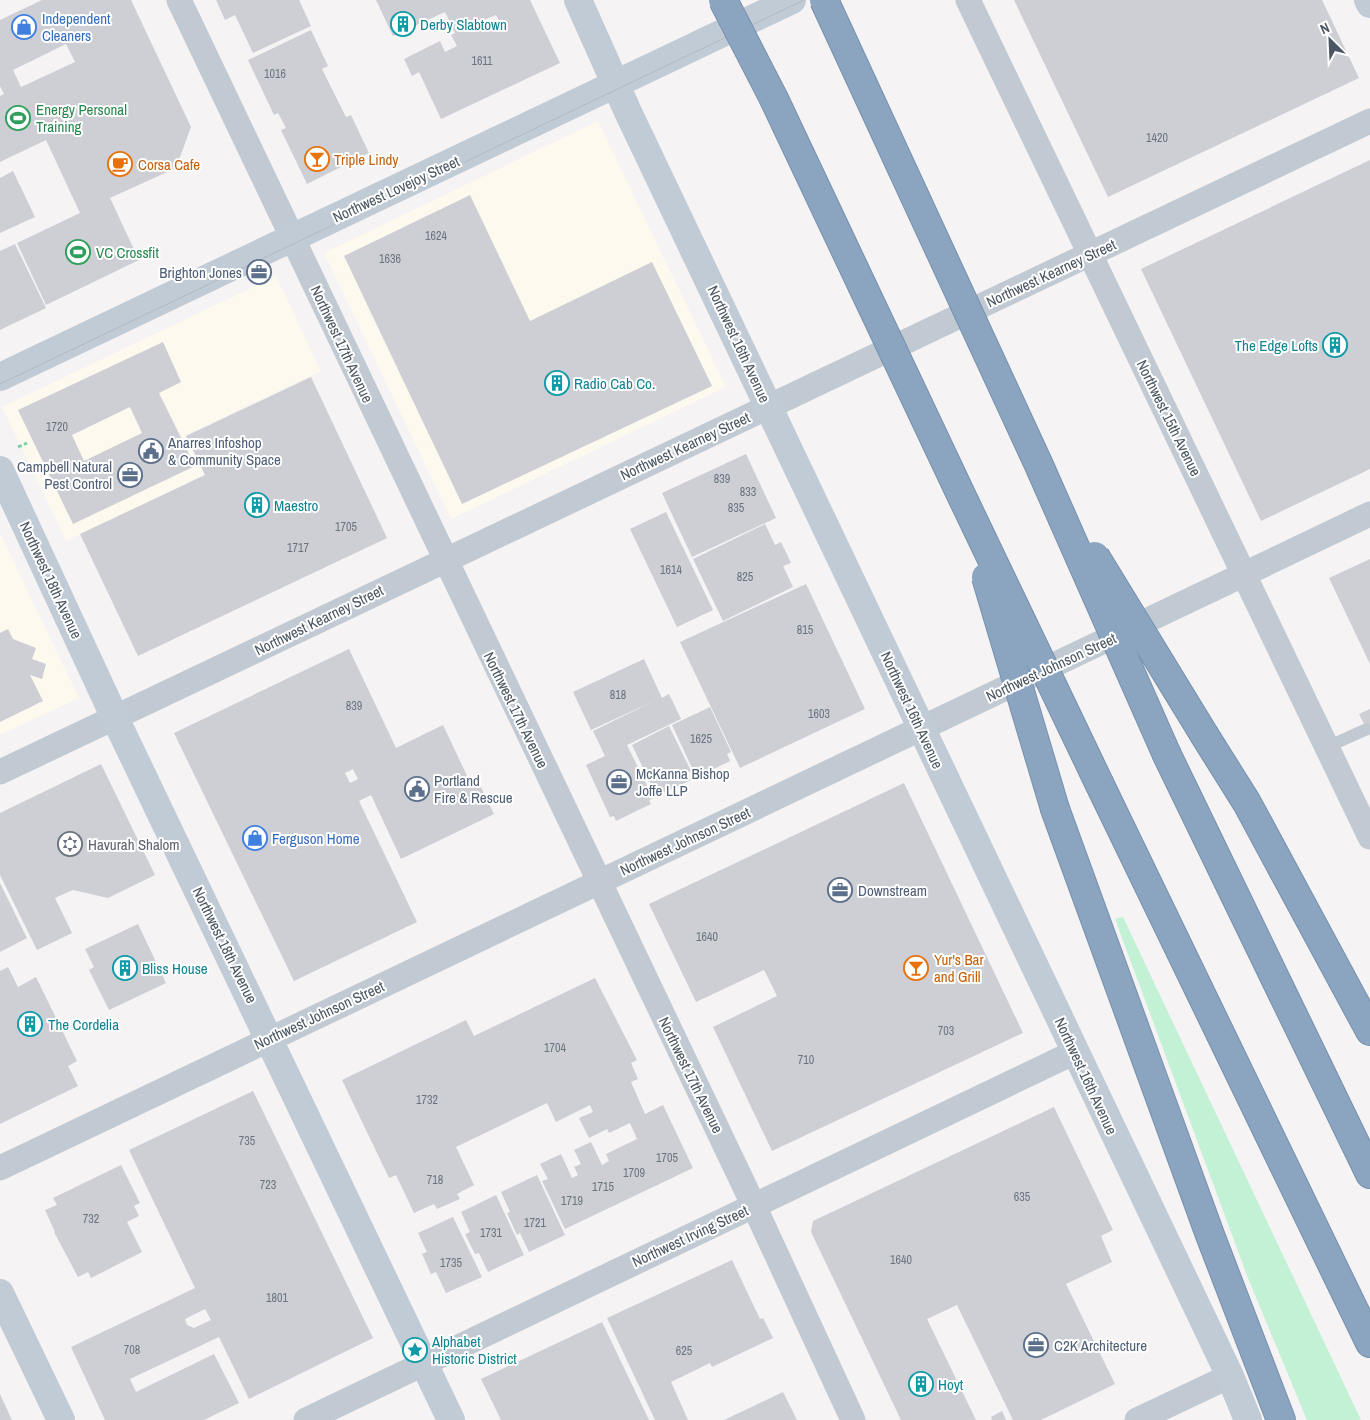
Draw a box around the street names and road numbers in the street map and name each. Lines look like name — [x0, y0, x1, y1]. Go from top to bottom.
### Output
street label: Northwest Lovejoy Street — [329, 150, 463, 228]
street label: Northwest Kearney Street — [983, 233, 1120, 312]
street label: Northwest 17th Avenue — [306, 282, 378, 406]
street label: Northwest 16th Avenue — [703, 282, 775, 406]
street label: Northwest 15th Avenue — [1132, 356, 1206, 480]
street label: Northwest Kearney Street — [617, 406, 754, 485]
street label: Northwest 18th Avenue — [15, 518, 87, 642]
street label: Northwest Kearney Street — [251, 579, 387, 660]
street label: Northwest Johnson Street — [982, 627, 1120, 706]
street label: Northwest 17th Avenue — [479, 648, 553, 772]
street label: Northwest 16th Avenue — [876, 648, 948, 772]
street label: Northwest Johnson Street — [616, 801, 754, 880]
street label: Northwest 18th Avenue — [188, 883, 262, 1007]
street label: Northwest Johnson Street — [250, 975, 388, 1054]
street label: Northwest 17th Avenue — [654, 1013, 728, 1137]
street label: Northwest 16th Avenue — [1050, 1014, 1122, 1138]
street label: Northwest Irving Street — [629, 1200, 752, 1272]

